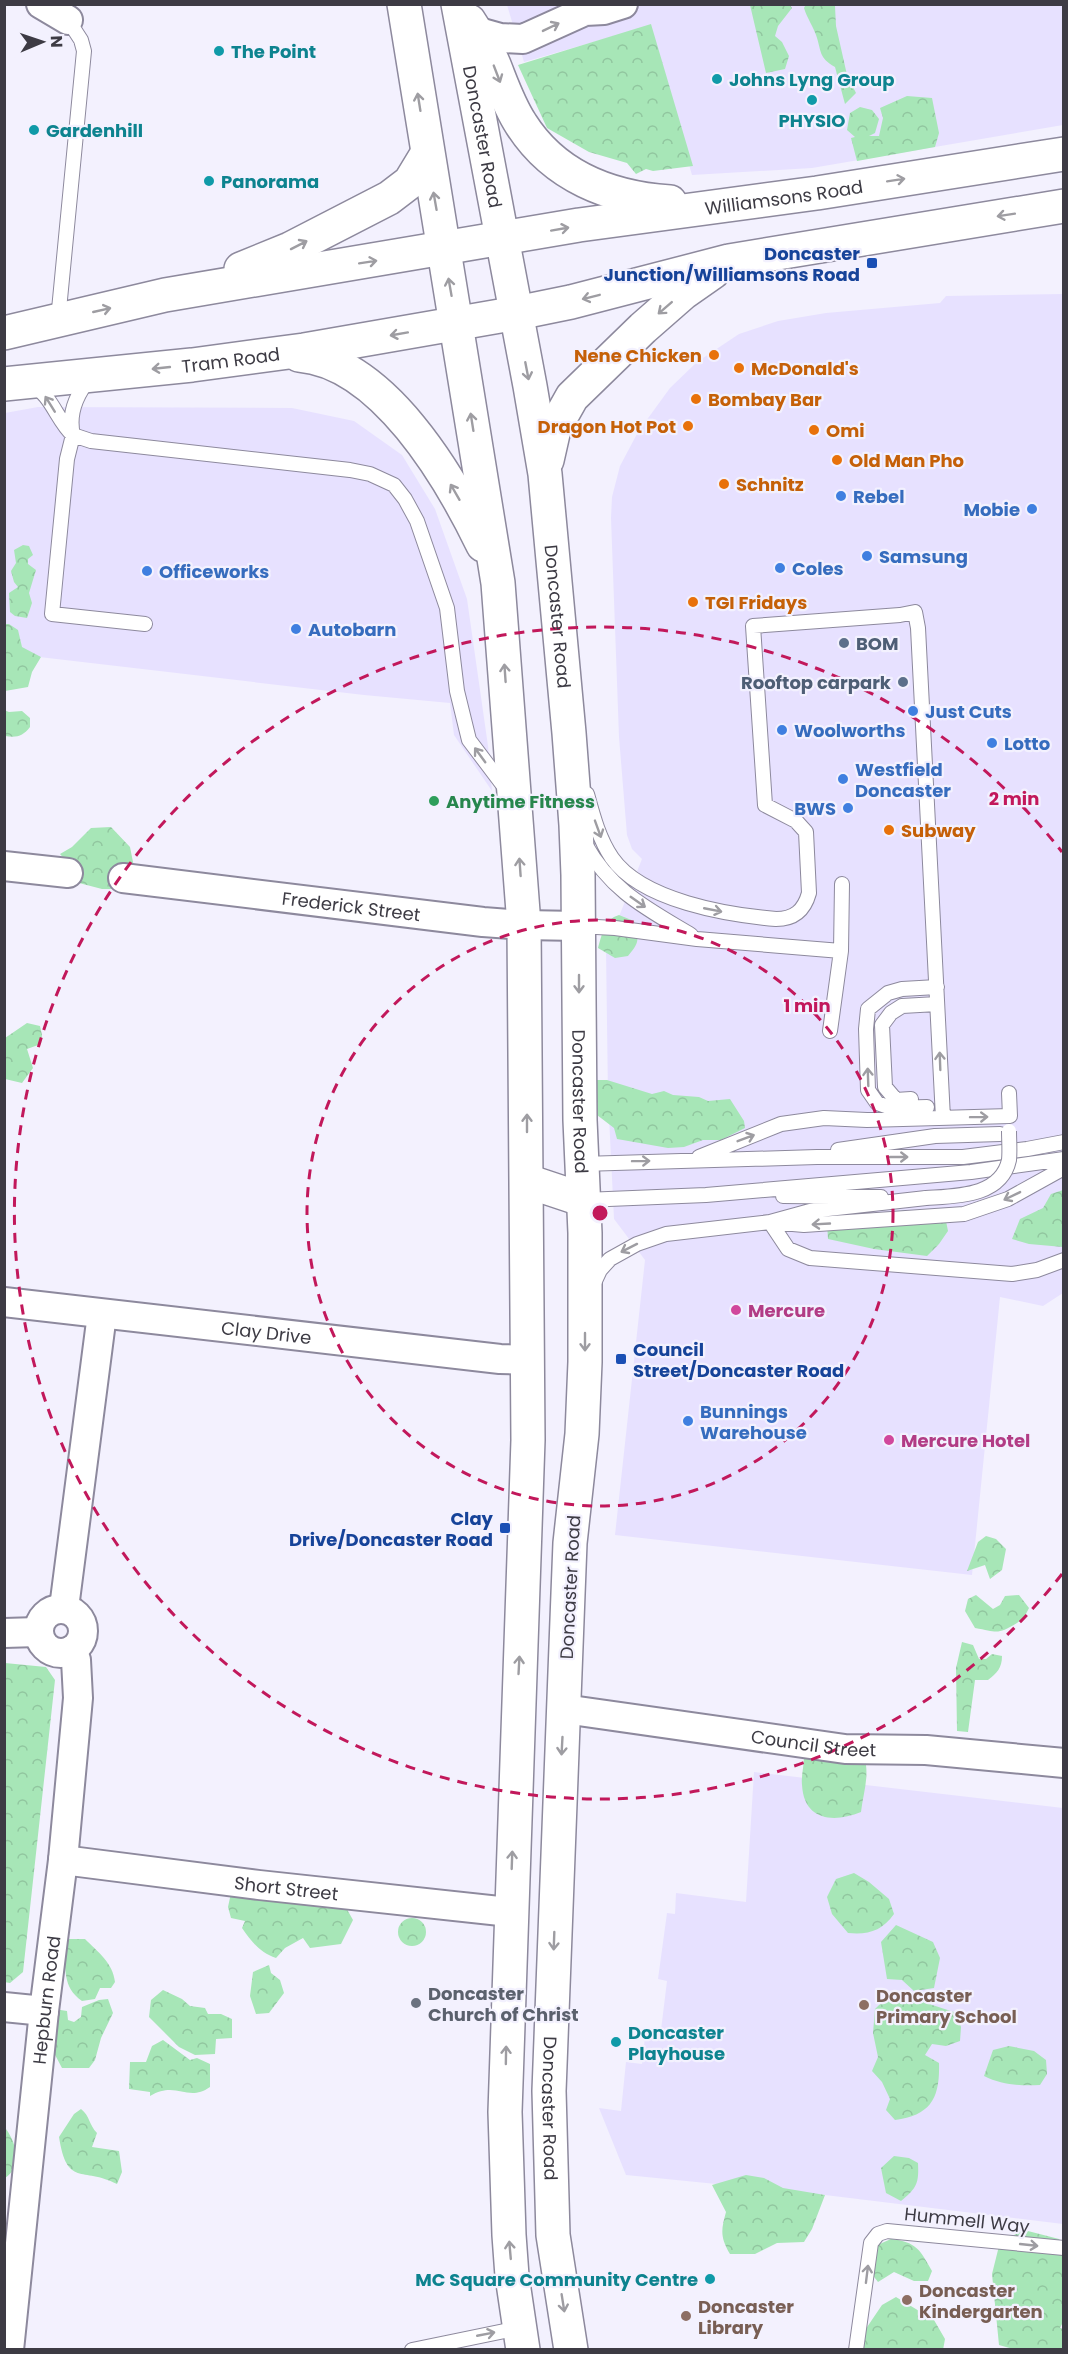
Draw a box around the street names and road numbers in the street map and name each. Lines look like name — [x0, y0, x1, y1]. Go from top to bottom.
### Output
street label: Doncaster Road — [457, 63, 509, 210]
street label: Williamsons Road — [703, 173, 865, 220]
street label: Tram Road — [180, 341, 281, 378]
street label: Doncaster Road — [539, 543, 577, 689]
street label: Frederick Street — [281, 885, 422, 927]
street label: Doncaster Road — [567, 1029, 595, 1174]
street label: Clay Drive — [220, 1315, 313, 1350]
street label: Doncaster Road — [554, 1514, 586, 1660]
street label: Council Street — [749, 1723, 876, 1762]
street label: Short Street — [233, 1869, 340, 1906]
street label: Hepburn Road — [26, 1934, 66, 2066]
street label: Doncaster Road — [536, 2036, 564, 2181]
street label: Hummell Way — [903, 2201, 1031, 2239]

